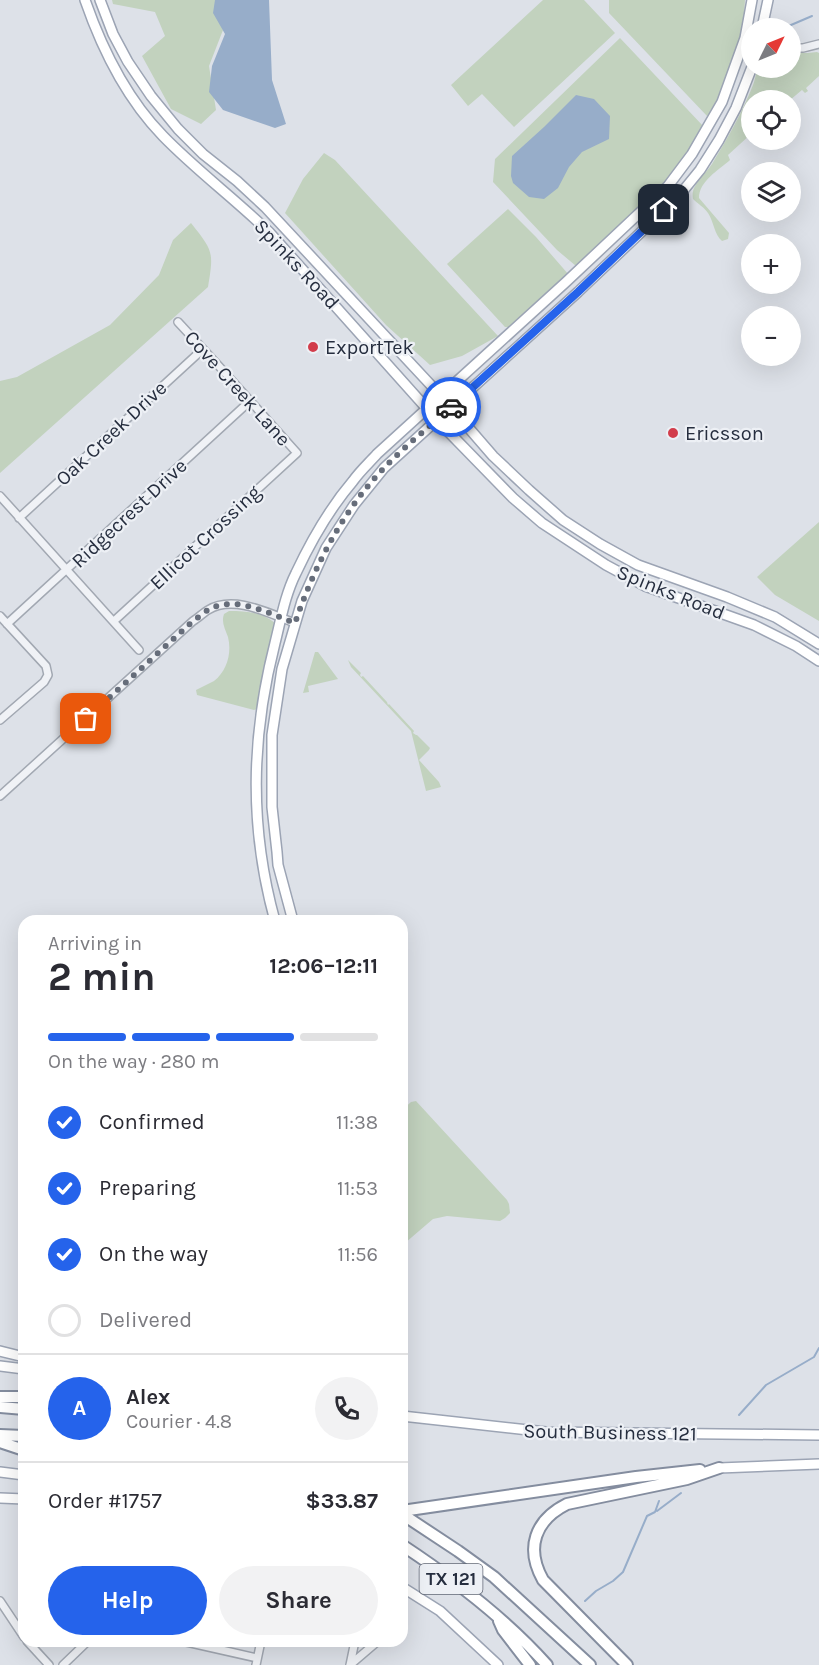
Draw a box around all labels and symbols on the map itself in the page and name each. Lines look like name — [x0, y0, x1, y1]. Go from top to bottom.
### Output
north arrow — [741, 18, 801, 78]
pin — [638, 184, 689, 235]
street label: Spinks Road — [249, 215, 344, 314]
street label: Cove Creek Lane — [180, 326, 295, 451]
place label: ExportTek — [325, 336, 414, 359]
marker: ExportTek — [306, 340, 320, 354]
street label: Oak Creek Drive — [51, 376, 171, 490]
courier — [421, 377, 481, 437]
place label: Ericsson — [685, 422, 764, 445]
marker: Ericsson — [666, 426, 680, 440]
street label: Ridgecrest Drive — [67, 454, 192, 573]
street label: Ellicot Crossing — [145, 480, 265, 594]
street label: Spinks Road — [613, 560, 728, 625]
pin — [60, 693, 111, 744]
street label: South Business 121 — [523, 1419, 697, 1446]
road number: TX 121 — [420, 1564, 482, 1594]

